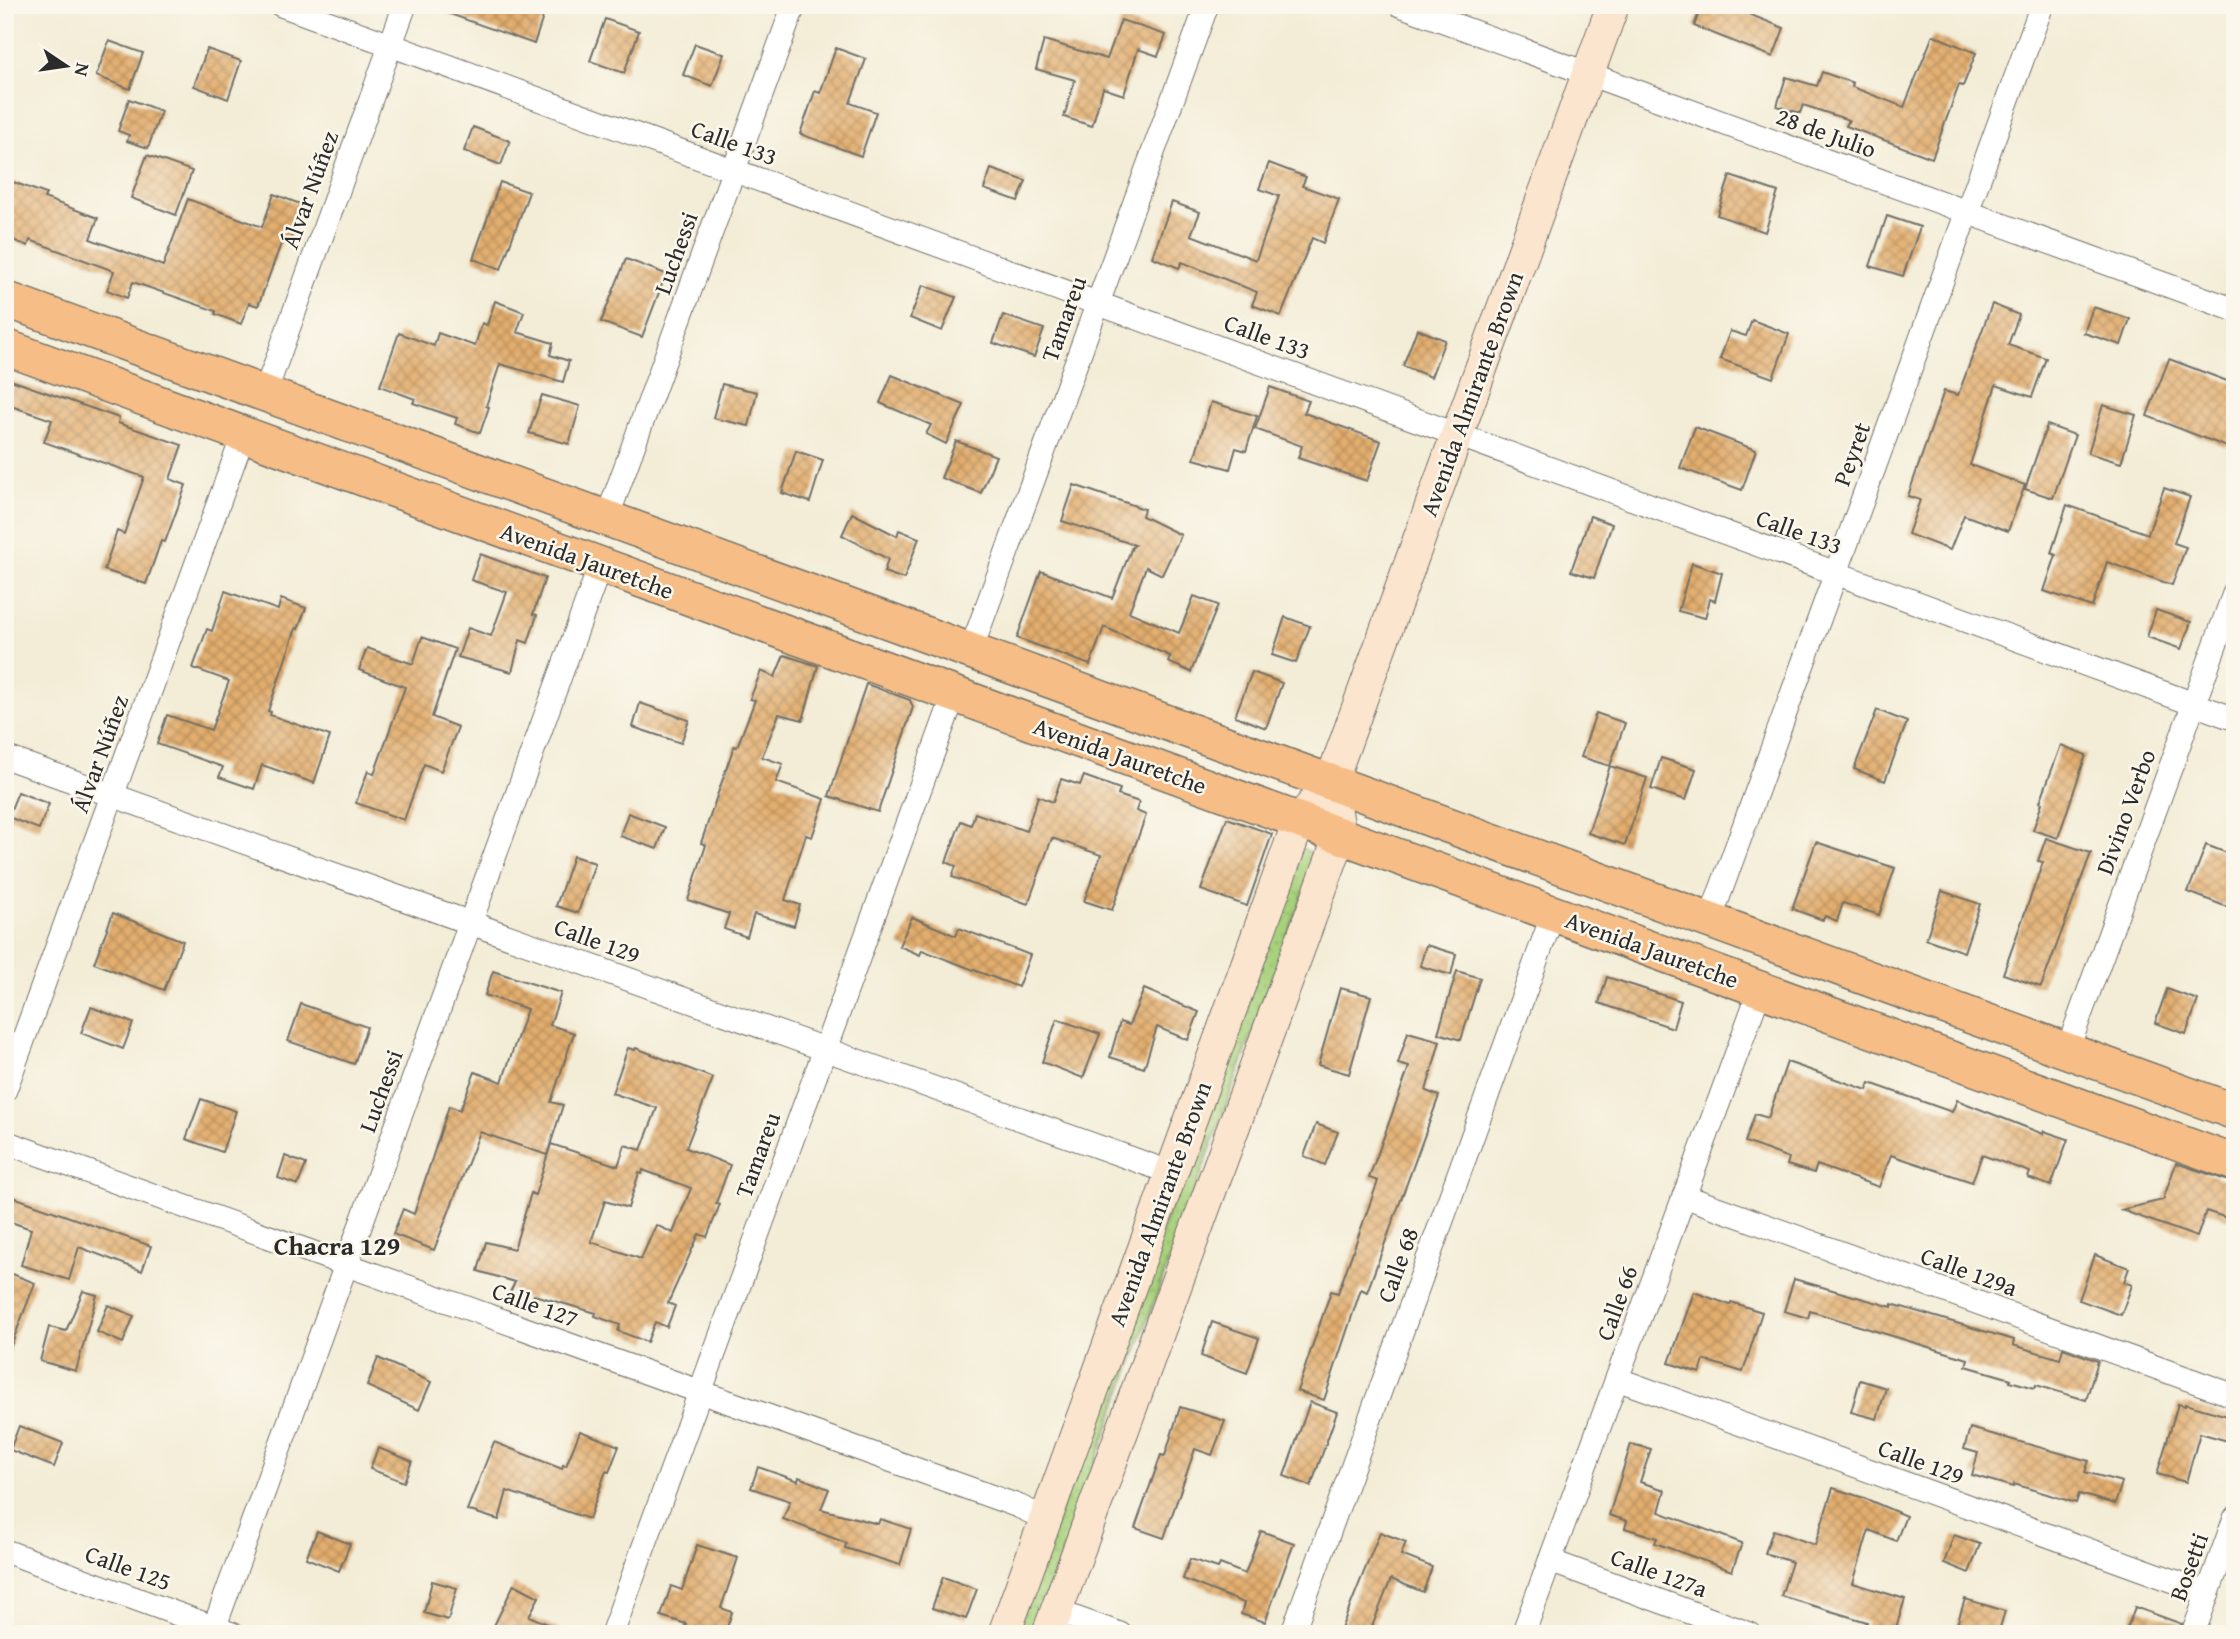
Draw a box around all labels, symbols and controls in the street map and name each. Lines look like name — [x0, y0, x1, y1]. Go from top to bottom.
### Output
north arrow — [32, 32, 102, 102]
text: N — [67, 60, 98, 79]
street label: 28 de Julio — [1771, 98, 1881, 167]
street label: Calle 133 — [686, 111, 782, 174]
street label: Álvar Núñez — [272, 126, 347, 254]
street label: Luchessi — [644, 206, 707, 299]
street label: Avenida Almirante Brown — [1411, 266, 1532, 521]
street label: Tamareu — [1032, 271, 1095, 366]
street label: Calle 133 — [1219, 305, 1315, 368]
street label: Peyret — [1824, 417, 1879, 491]
street label: Calle 133 — [1751, 500, 1847, 563]
street label: Avenida Jauretche — [496, 513, 679, 608]
street label: Álvar Núñez — [62, 690, 137, 818]
street label: Avenida Jauretche — [1029, 708, 1212, 803]
street label: Divino Verbo — [2087, 744, 2164, 879]
street label: Avenida Jauretche — [1561, 902, 1744, 997]
street label: Calle 129 — [549, 909, 645, 972]
street label: Luchessi — [349, 1044, 412, 1137]
street label: Avenida Almirante Brown — [1099, 1076, 1220, 1331]
street label: Tamareu — [726, 1107, 789, 1202]
street label: Calle 68 — [1368, 1222, 1427, 1307]
district label: Chacra 129 — [274, 1226, 400, 1265]
street label: Calle 129a — [1916, 1238, 2023, 1305]
street label: Calle 66 — [1587, 1260, 1646, 1345]
street label: Calle 127 — [487, 1273, 583, 1336]
street label: Calle 129 — [1873, 1430, 1969, 1493]
street label: Bosetti — [2160, 1528, 2217, 1606]
street label: Calle 125 — [80, 1536, 176, 1599]
street label: Calle 127a — [1606, 1539, 1713, 1606]

